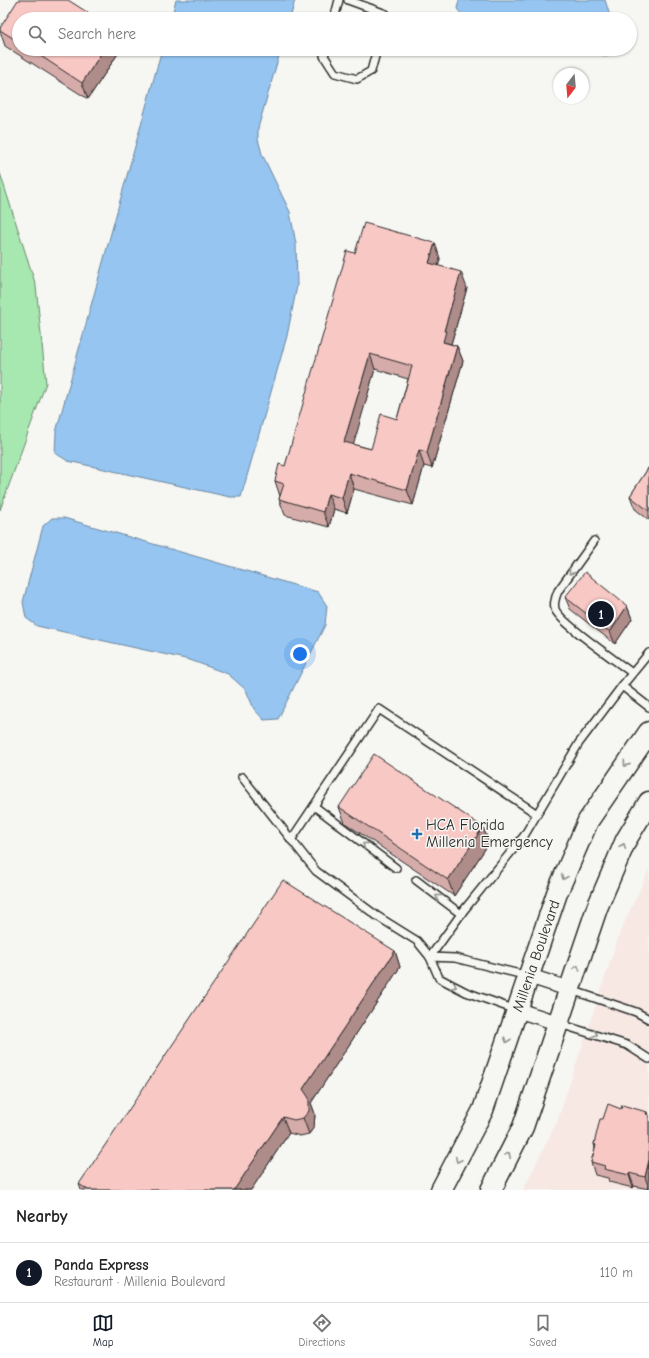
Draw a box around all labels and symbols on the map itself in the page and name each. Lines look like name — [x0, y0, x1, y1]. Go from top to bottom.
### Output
north arrow — [553, 68, 589, 104]
one-way arrow — [569, 568, 576, 575]
pin: 1 — [588, 599, 614, 629]
your location — [290, 644, 310, 664]
one-way arrow — [623, 760, 631, 767]
place label: HCA Florida Millenia Emergency — [426, 816, 553, 851]
marker: HCA Florida Millenia Emergency — [411, 828, 423, 840]
one-way arrow — [362, 842, 369, 850]
one-way arrow — [618, 843, 626, 851]
one-way arrow — [560, 874, 568, 881]
one-way arrow — [436, 895, 443, 902]
street label: Millenia Boulevard — [508, 898, 564, 1014]
one-way arrow — [572, 964, 581, 971]
one-way arrow — [450, 981, 457, 988]
one-way arrow — [592, 1030, 599, 1038]
one-way arrow — [504, 1036, 512, 1043]
one-way arrow — [503, 1152, 511, 1159]
one-way arrow — [455, 1155, 463, 1163]

